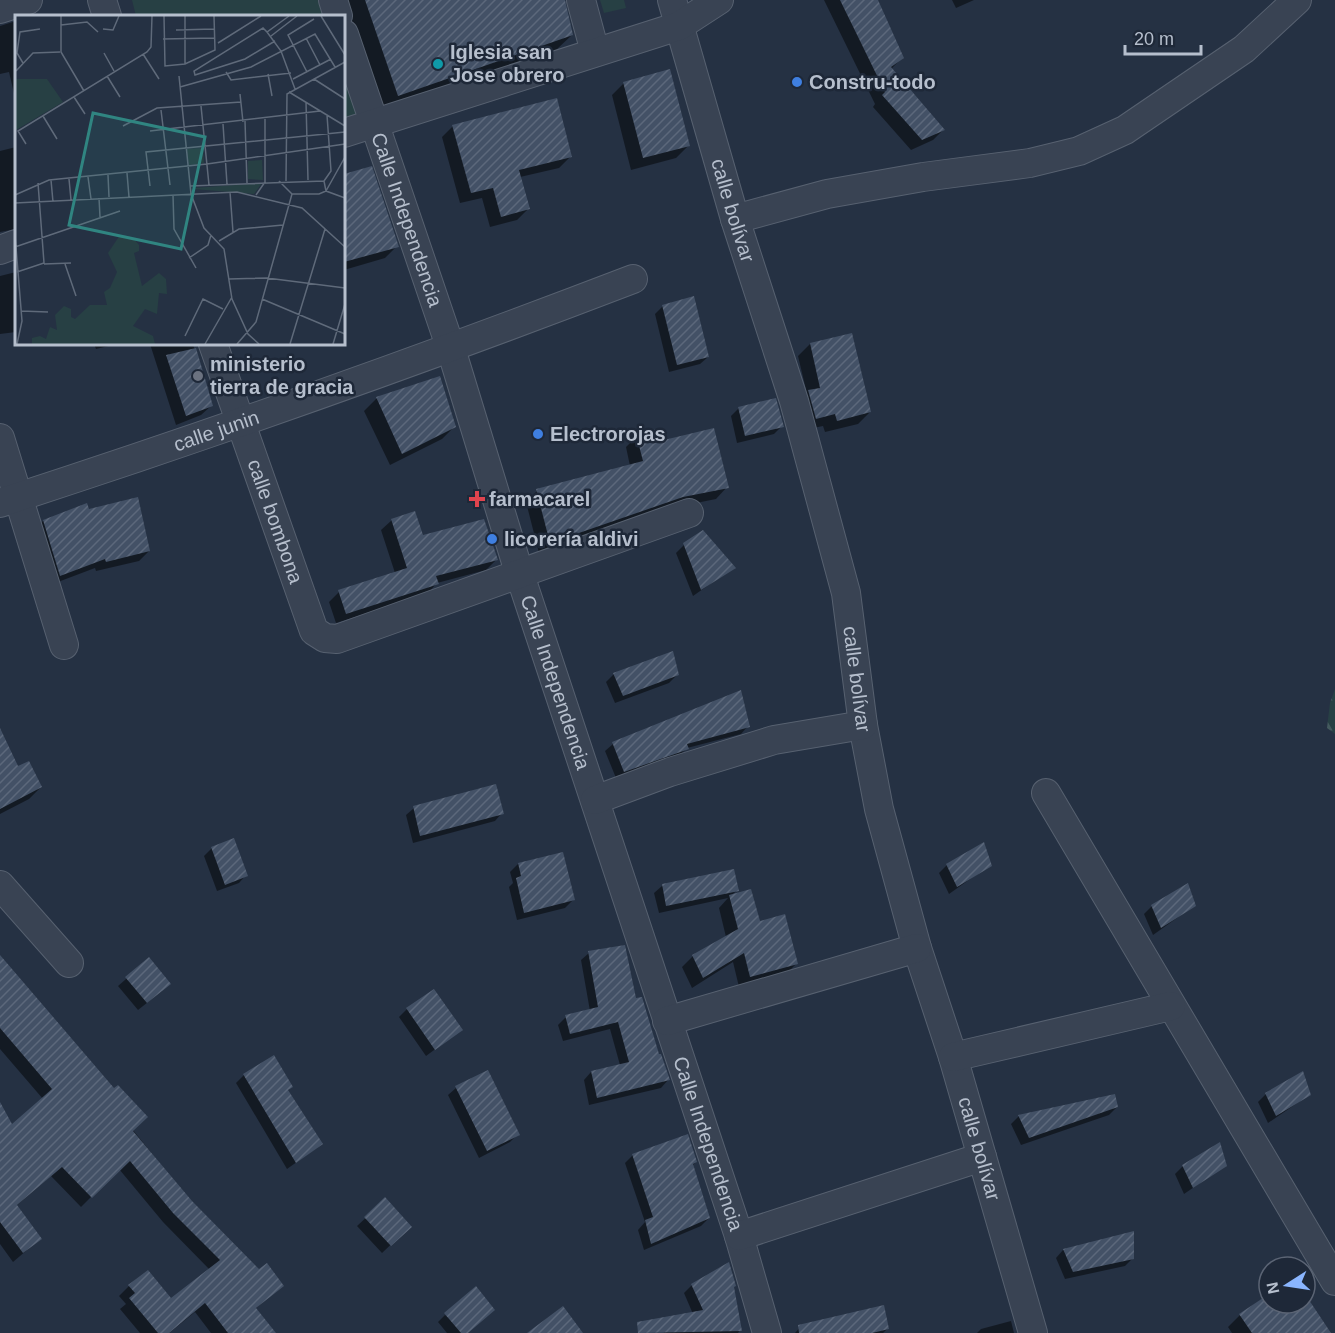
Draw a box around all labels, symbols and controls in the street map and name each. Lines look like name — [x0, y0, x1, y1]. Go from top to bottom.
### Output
inset map — [15, 15, 345, 345]
scale bar — [1125, 18, 1202, 56]
text: 20 m — [1134, 29, 1174, 49]
place label: Iglesia san Jose obrero — [450, 41, 564, 86]
marker: Iglesia san Jose obrero — [431, 57, 445, 71]
place label: Constru-todo — [809, 71, 936, 93]
marker: Constru-todo — [790, 75, 804, 89]
street label: Calle Independencia — [367, 130, 447, 310]
street label: calle bolívar — [707, 156, 759, 265]
place label: ministerio tierra de gracia — [210, 353, 354, 398]
marker: ministerio tierra de gracia — [191, 369, 205, 383]
street label: calle junin — [171, 406, 262, 456]
place label: Electrorojas — [550, 423, 666, 445]
marker: Electrorojas — [531, 427, 545, 441]
street label: calle bombona — [243, 456, 308, 587]
place label: farmacarel — [489, 488, 590, 510]
marker: farmacarel — [470, 492, 484, 506]
place label: licorería aldivi — [504, 528, 639, 550]
marker: licorería aldivi — [485, 532, 499, 546]
street label: Calle Independencia — [516, 592, 595, 773]
street label: calle bolívar — [839, 625, 875, 734]
street label: Calle Independencia — [669, 1054, 748, 1235]
street label: calle bolívar — [954, 1094, 1005, 1203]
north arrow — [1257, 1255, 1317, 1315]
text: N — [1263, 1281, 1282, 1295]

